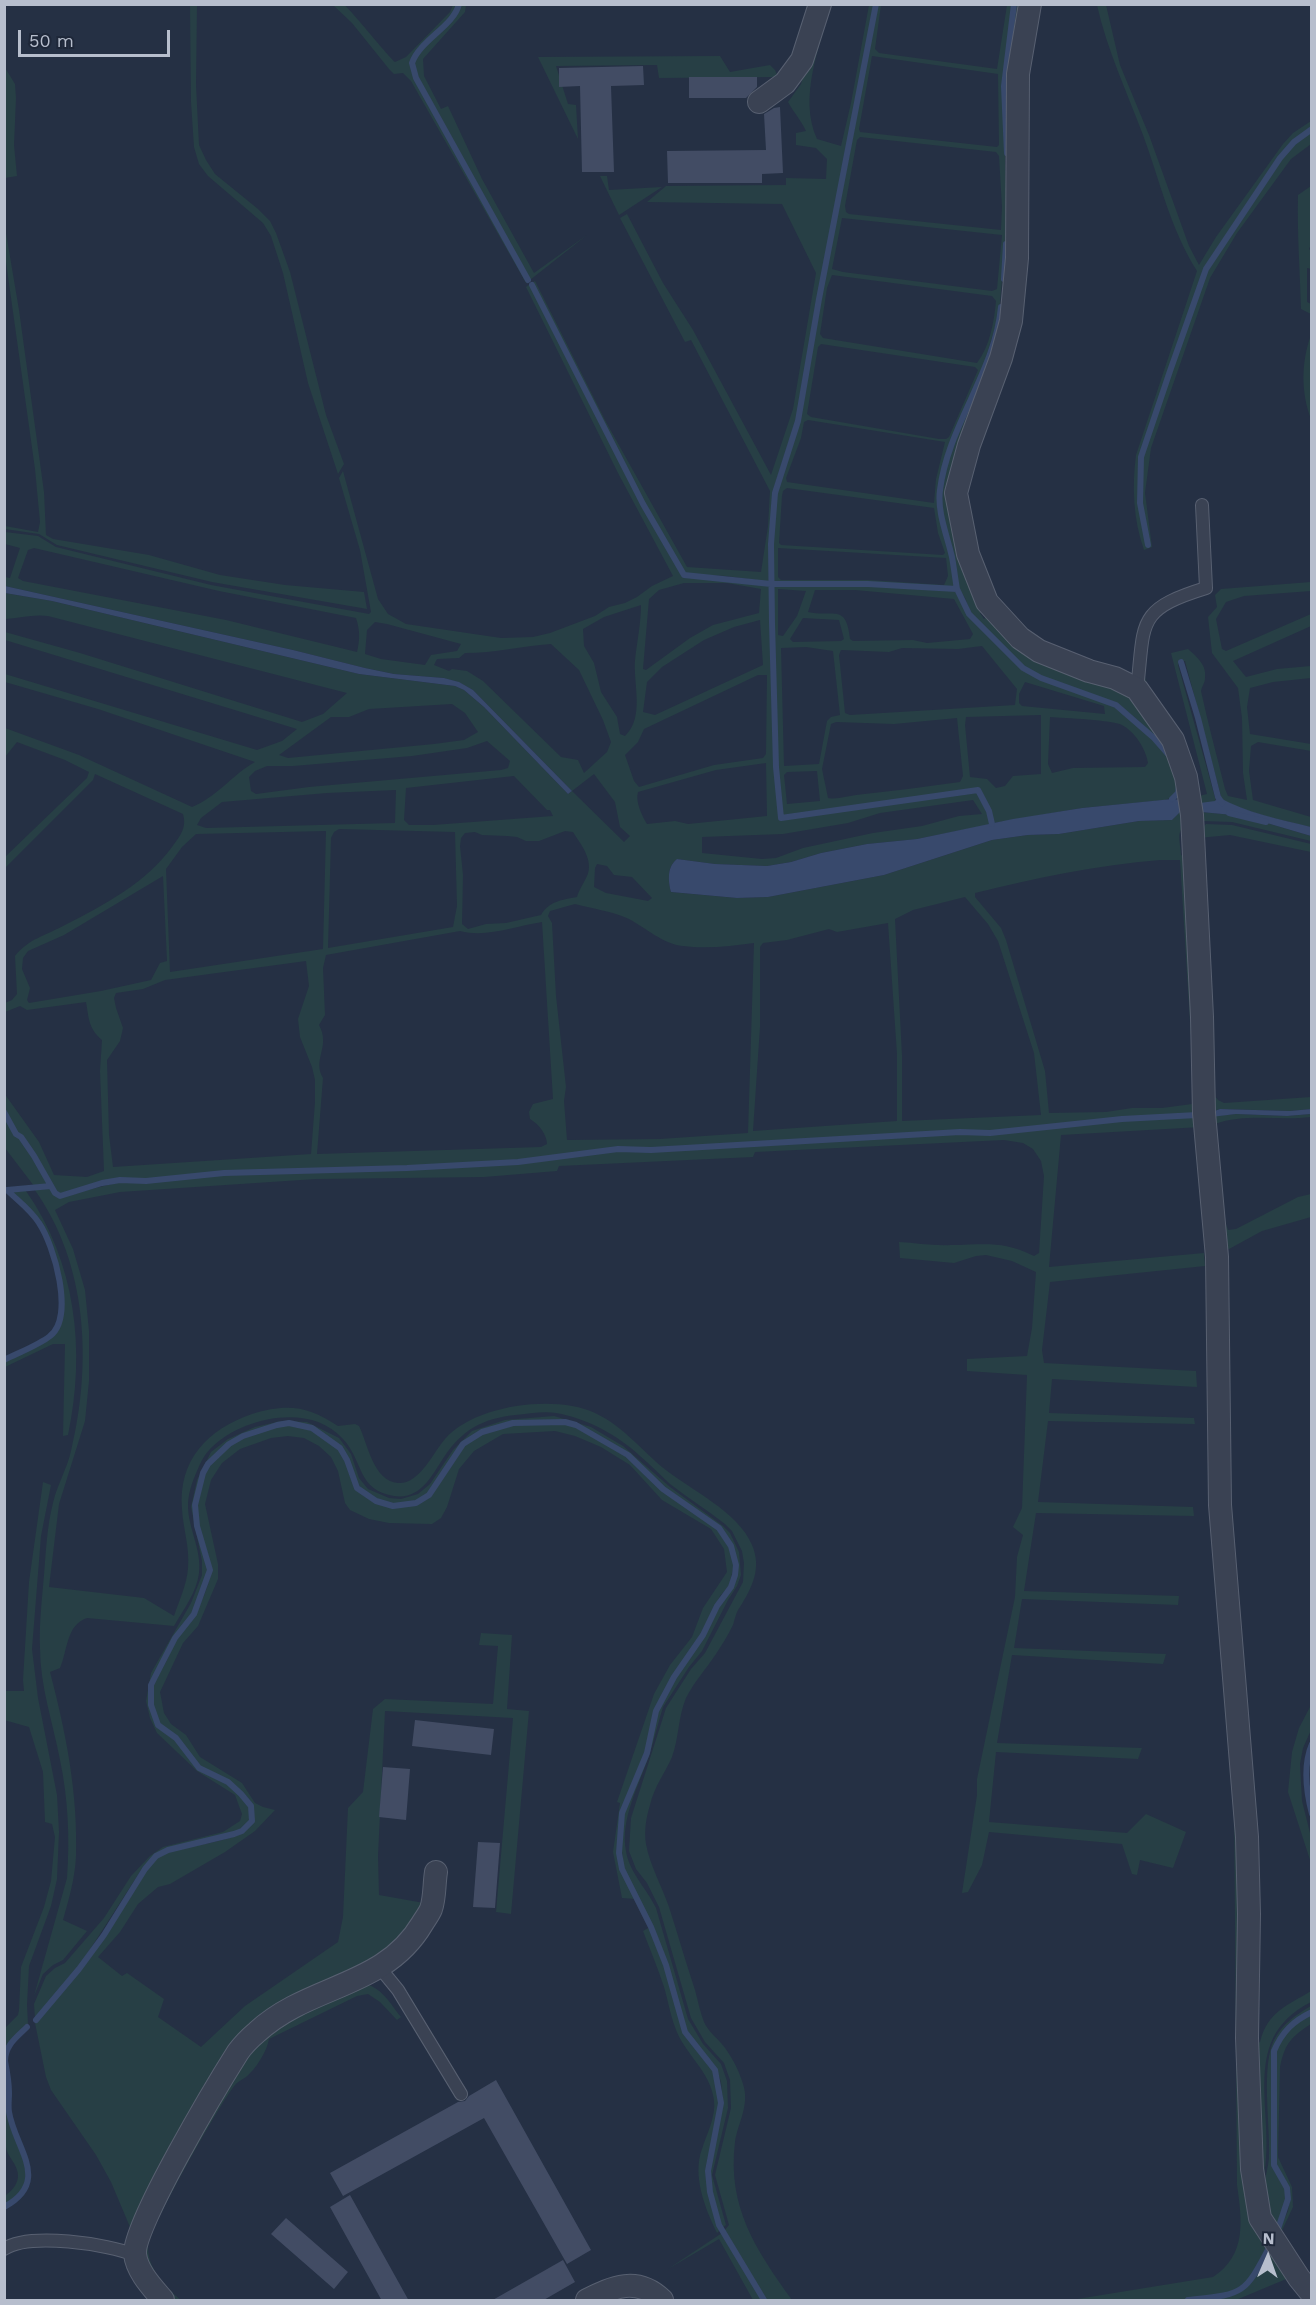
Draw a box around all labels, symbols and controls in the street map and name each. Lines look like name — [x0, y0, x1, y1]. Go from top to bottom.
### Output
scale bar — [21, 18, 172, 56]
text: 50 m — [29, 30, 74, 51]
north arrow — [1238, 2227, 1298, 2287]
text: N — [1262, 2229, 1275, 2248]

